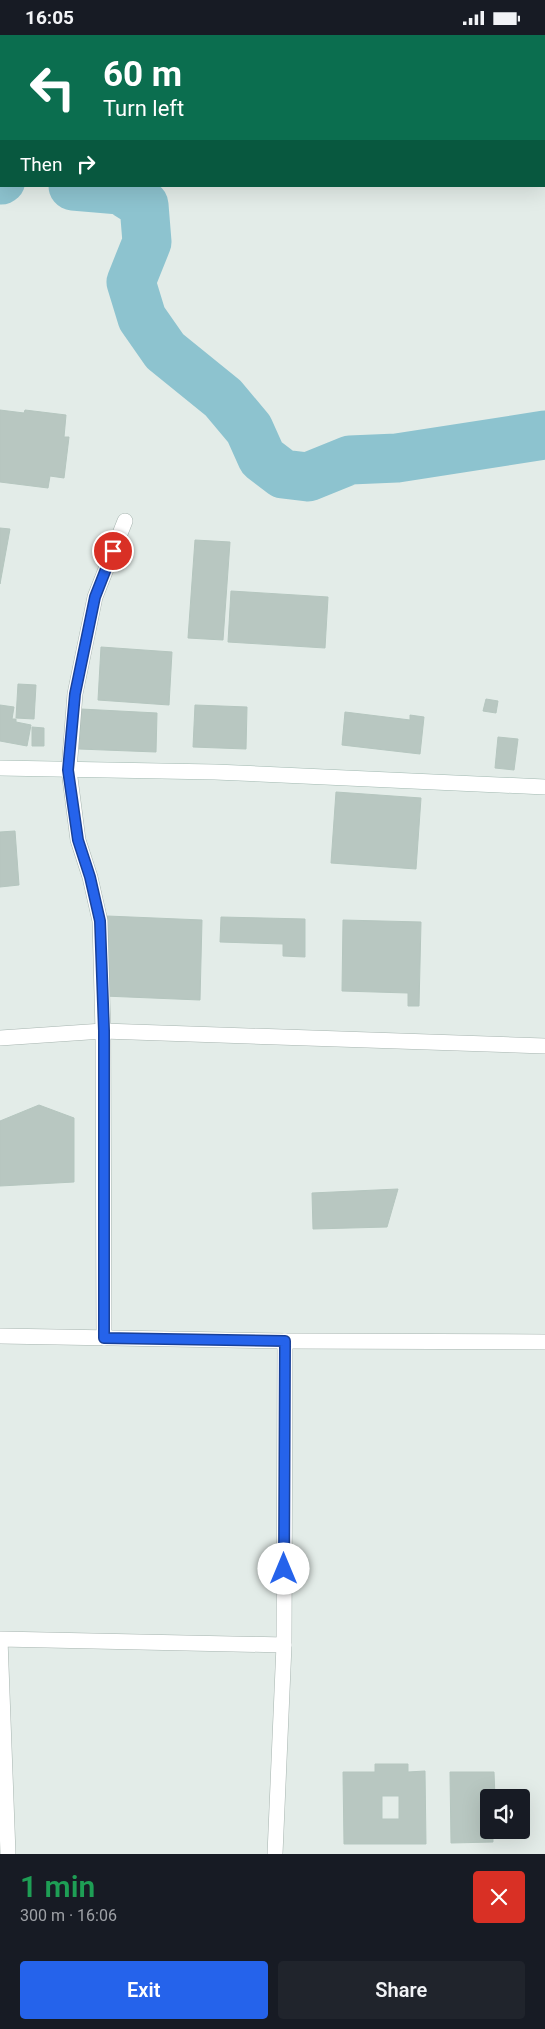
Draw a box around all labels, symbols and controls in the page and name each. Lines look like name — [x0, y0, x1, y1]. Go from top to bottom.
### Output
text: 16:05 — [25, 6, 74, 29]
text: 60 m — [103, 54, 182, 95]
icon: left — [20, 55, 85, 120]
text: Turn left — [103, 96, 184, 121]
icon: right — [72, 150, 100, 178]
text: Then — [20, 153, 62, 176]
pin — [92, 530, 134, 572]
icon: arrive — [99, 537, 127, 565]
position arrow — [257, 1542, 309, 1594]
map controls — [480, 1789, 530, 1839]
button: sound — [480, 1789, 530, 1839]
text: 1 min — [20, 1869, 95, 1904]
button: close — [473, 1871, 525, 1923]
text: 300 m · 16:06 — [20, 1906, 117, 1925]
button: Exit — [20, 1961, 268, 2019]
button: Share — [278, 1961, 525, 2019]

